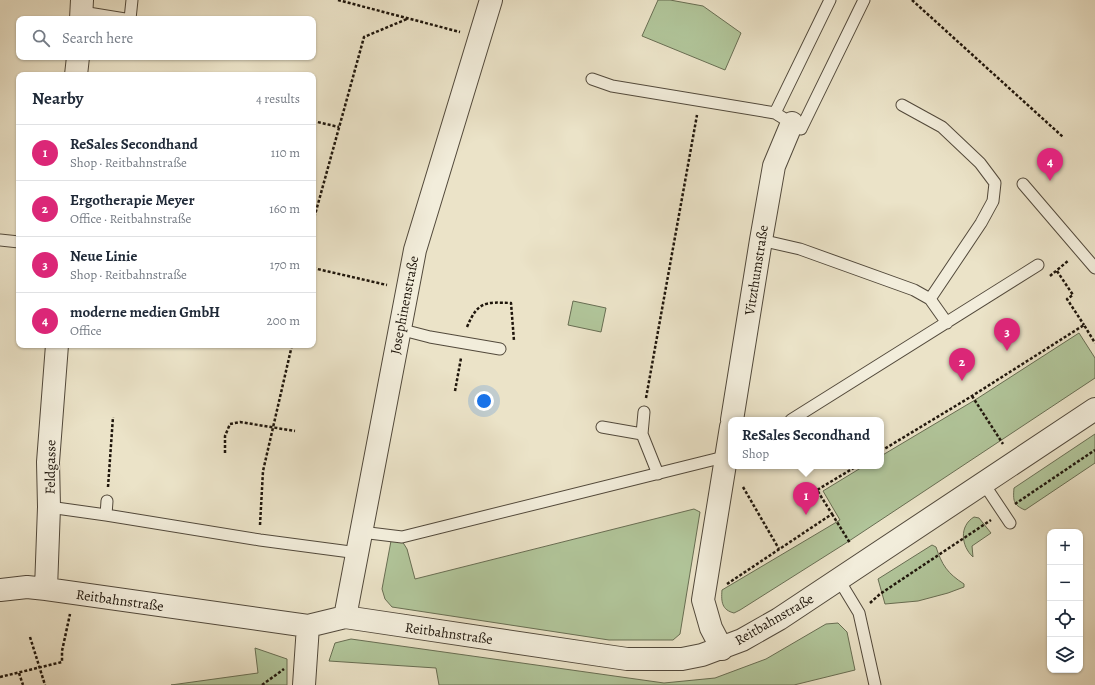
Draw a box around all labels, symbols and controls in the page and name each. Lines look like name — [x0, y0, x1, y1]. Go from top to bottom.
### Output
search box — [16, 16, 316, 60]
icon: search — [30, 27, 52, 49]
text: Search here — [62, 28, 133, 48]
text: Nearby — [32, 87, 83, 110]
text: 4 results — [256, 90, 300, 107]
text: ReSales Secondhand — [70, 134, 198, 154]
text: 1 — [43, 144, 47, 161]
text: 110 m — [271, 144, 300, 161]
pin: 4 — [1037, 148, 1063, 181]
text: Shop · Reitbahnstraße — [70, 154, 187, 171]
text: Ergotherapie Meyer — [70, 190, 195, 210]
text: 2 — [42, 200, 48, 217]
text: 160 m — [269, 200, 300, 217]
text: Office · Reitbahnstraße — [70, 210, 191, 227]
street label: Vitzthumstraße — [740, 224, 773, 317]
text: Neue Linie — [70, 246, 137, 266]
street label: Josephinenstraße — [386, 254, 423, 356]
text: 3 — [42, 256, 48, 273]
text: 170 m — [270, 256, 300, 273]
text: Shop · Reitbahnstraße — [70, 266, 187, 283]
text: moderne medien GmbH — [70, 302, 220, 322]
text: 4 — [42, 312, 48, 329]
text: 200 m — [267, 312, 300, 329]
pin: 3 — [994, 318, 1020, 351]
text: Office — [70, 322, 102, 339]
pin: 2 — [949, 348, 975, 381]
your location — [474, 391, 494, 411]
popup — [728, 417, 884, 469]
text: ReSales Secondhand — [742, 425, 870, 445]
street label: Feldgasse — [41, 440, 60, 494]
text: Shop — [742, 445, 769, 462]
pin: 1 — [793, 482, 819, 515]
map controls — [1047, 529, 1083, 673]
button: + — [1047, 529, 1083, 565]
button: − — [1047, 565, 1083, 601]
street label: Reitbahnstraße — [75, 585, 165, 616]
street label: Reitbahnstraße — [731, 589, 817, 650]
button: locate — [1047, 601, 1083, 637]
street label: Reitbahnstraße — [404, 618, 494, 649]
button: layers — [1047, 637, 1083, 673]

